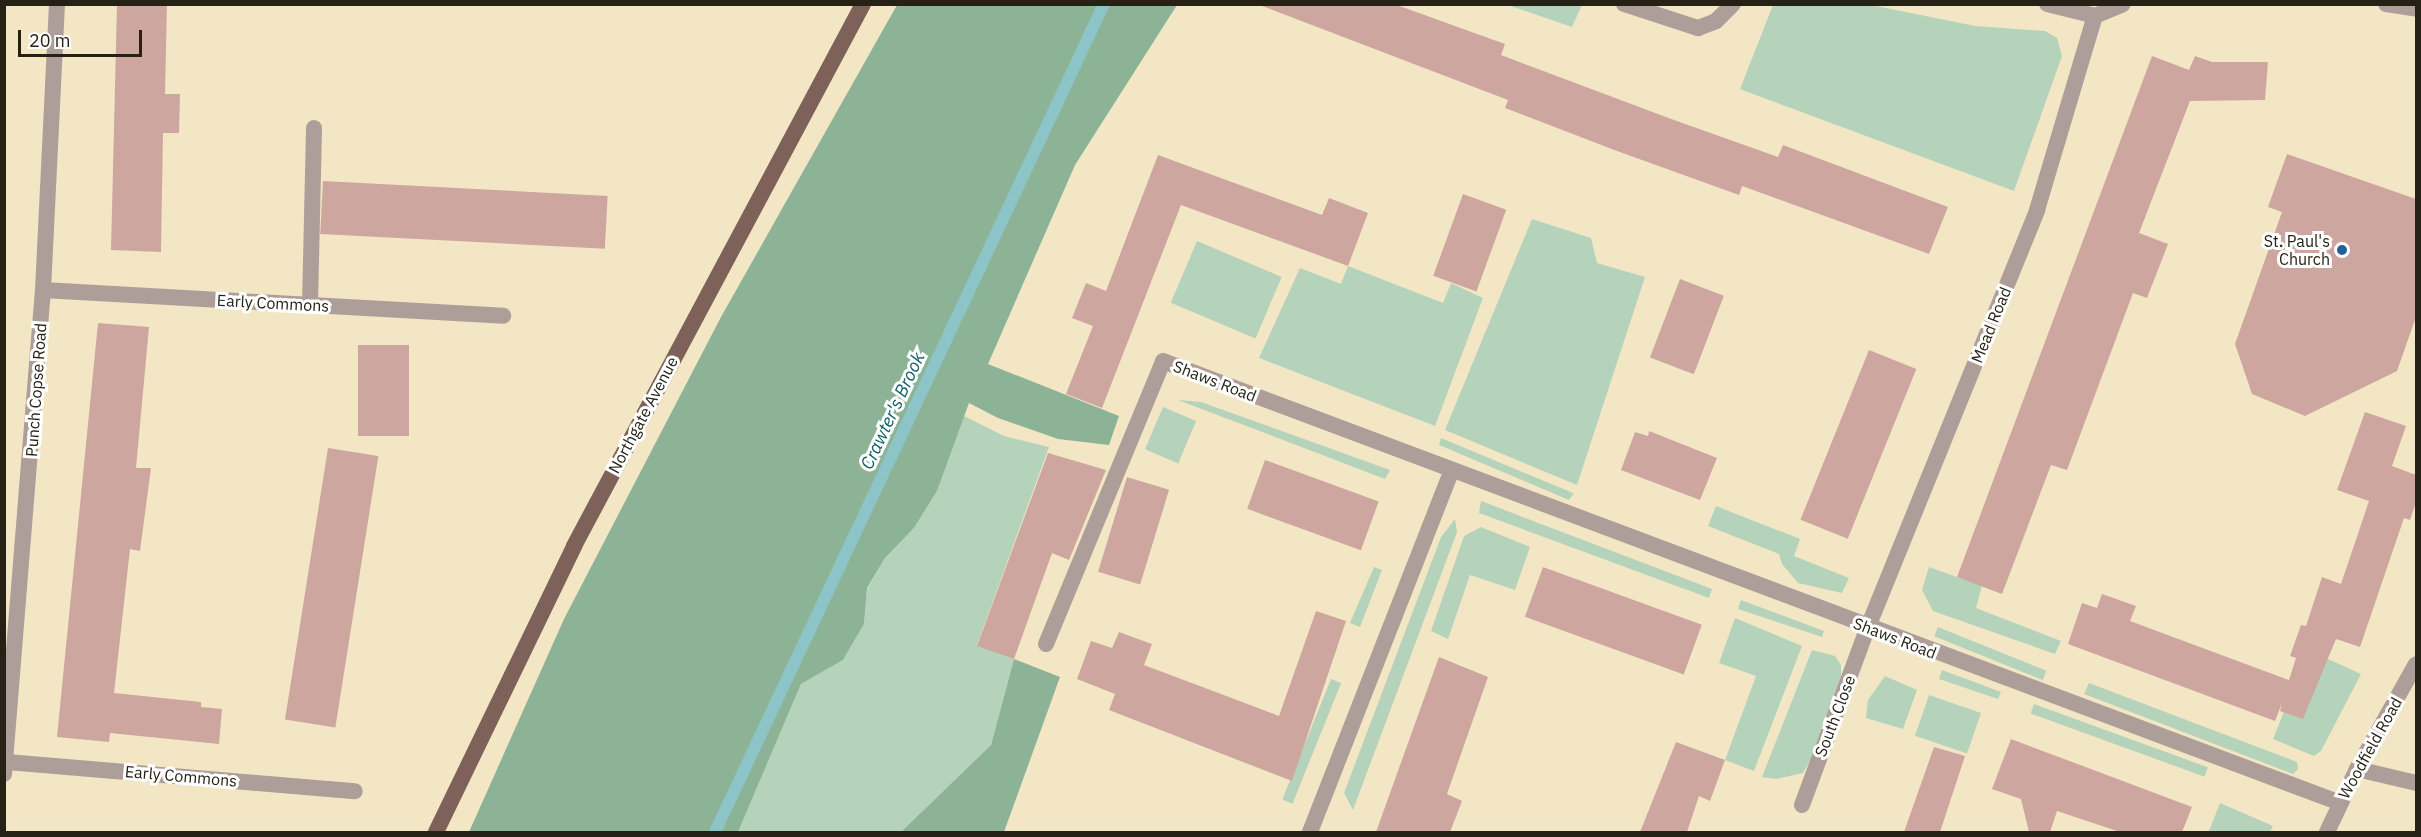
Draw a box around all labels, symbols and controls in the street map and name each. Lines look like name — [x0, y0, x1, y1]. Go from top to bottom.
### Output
scale bar — [21, 18, 146, 56]
text: 20 m — [29, 29, 71, 52]
place label: St. Paul's Church — [2264, 231, 2330, 269]
marker: St. Paul's Church — [2335, 243, 2349, 257]
street label: Mead Road — [1967, 284, 2015, 366]
street label: Early Commons — [216, 290, 330, 316]
street label: Punch Copse Road — [22, 322, 50, 458]
water label: Crawter's Brook — [856, 349, 930, 473]
street label: Northgate Avenue — [604, 353, 682, 477]
street label: Shaws Road — [1171, 356, 1259, 406]
street label: Shaws Road — [1851, 613, 1939, 663]
street label: South Close — [1811, 673, 1859, 759]
street label: Woodfield Road — [2334, 694, 2406, 802]
street label: Early Commons — [124, 762, 238, 790]

